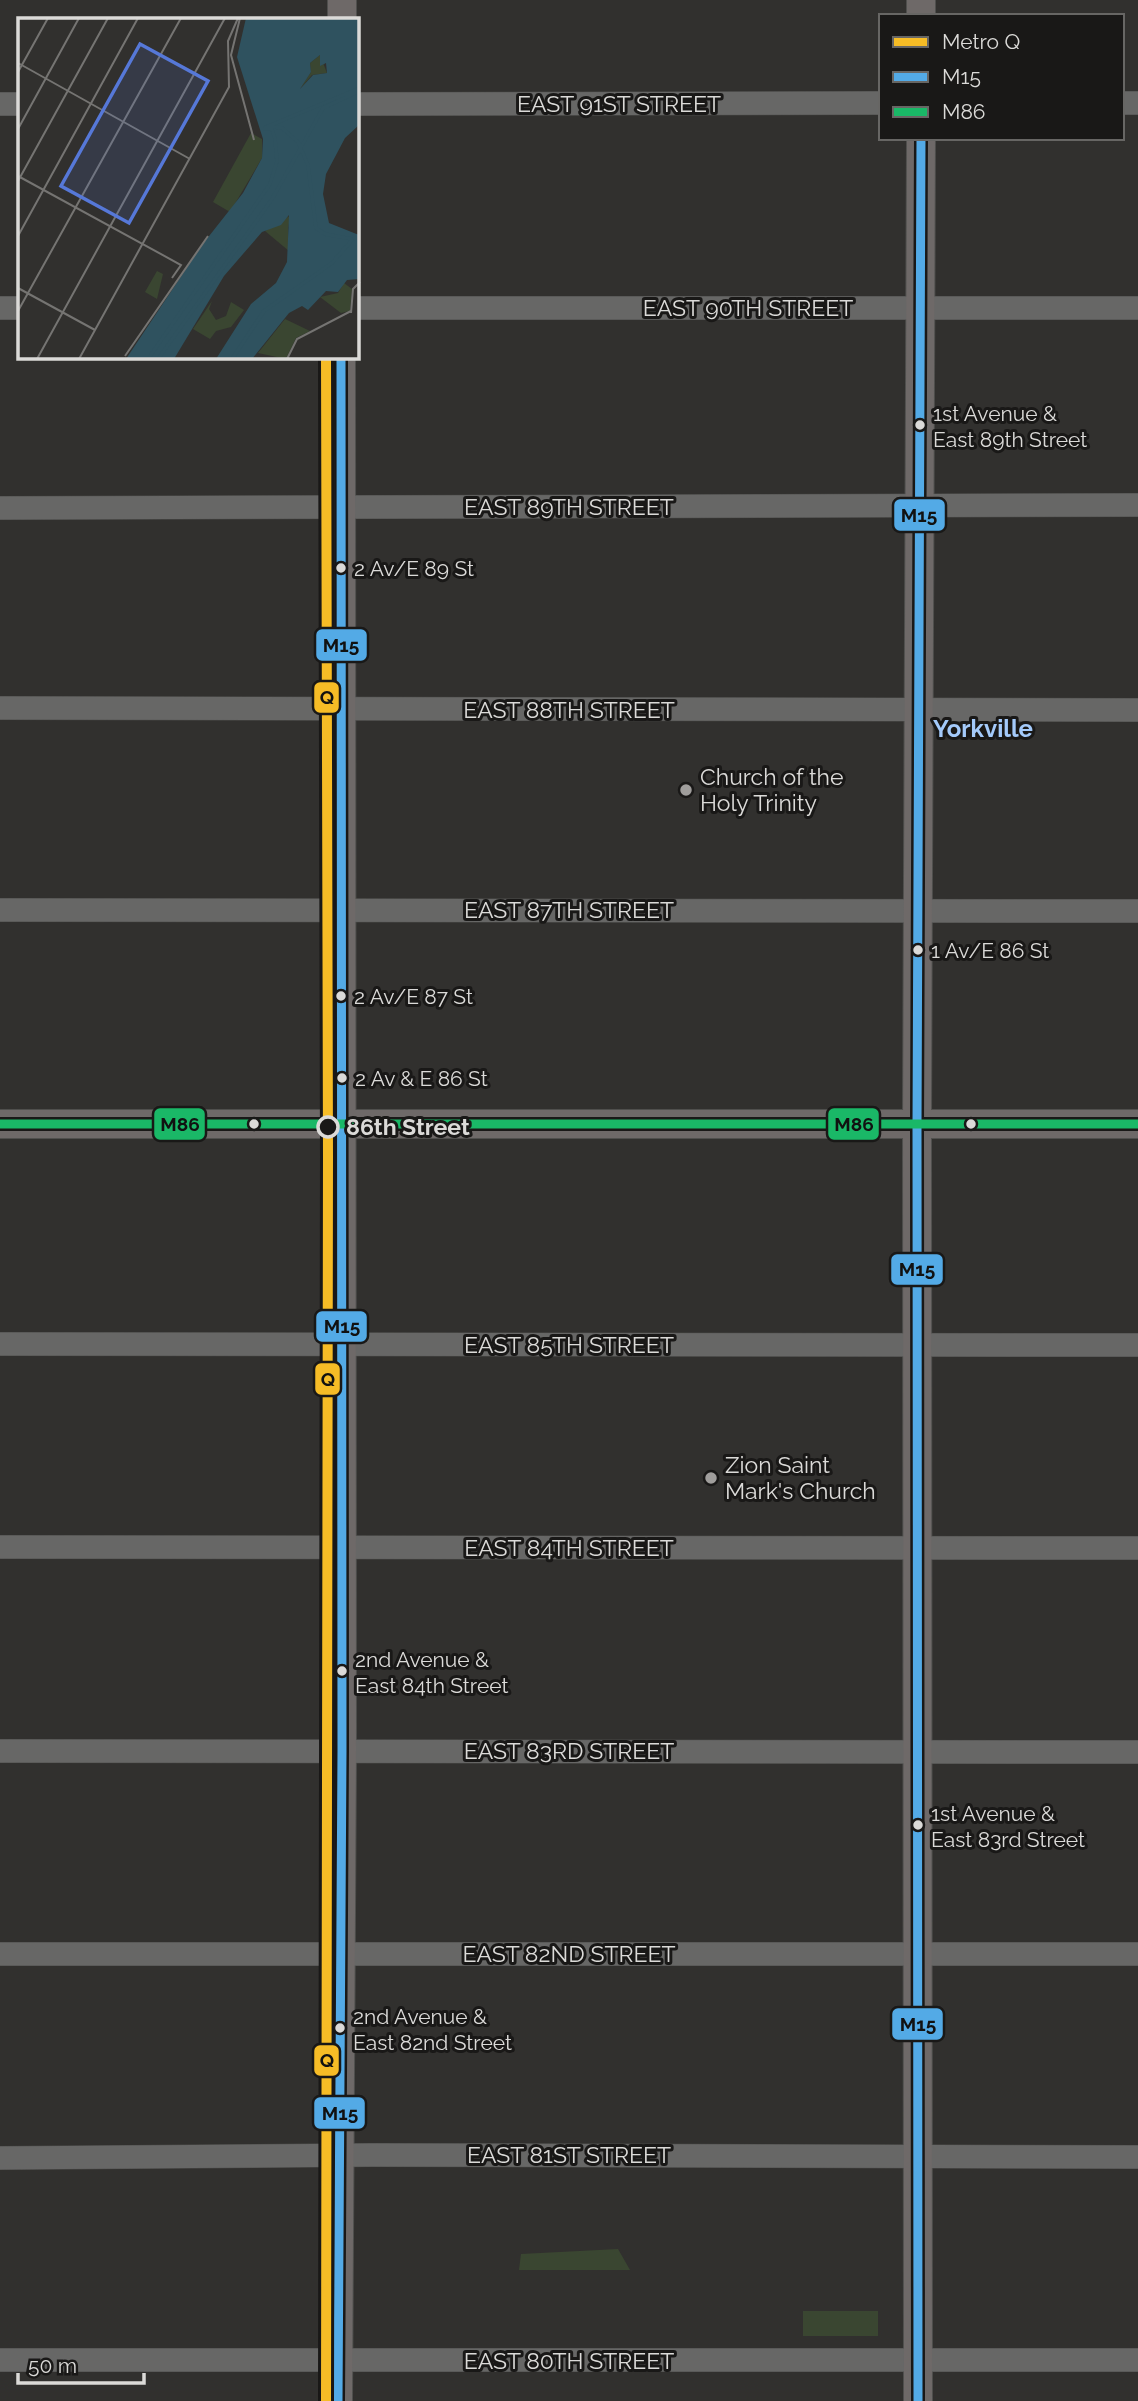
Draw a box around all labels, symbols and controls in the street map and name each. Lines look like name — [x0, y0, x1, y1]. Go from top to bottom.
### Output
legend — [879, 14, 1124, 140]
inset map — [18, 18, 359, 359]
text: Metro Q — [942, 29, 1020, 54]
text: M15 — [942, 64, 981, 89]
street label: EAST 91ST STREET — [517, 90, 721, 117]
text: M86 — [942, 99, 986, 124]
street label: EAST 90TH STREET — [643, 294, 853, 321]
place label: 1st Avenue & East 89th Street — [933, 401, 1087, 452]
marker: 1st Avenue & East 89th Street — [913, 418, 927, 432]
street label: EAST 89TH STREET — [464, 493, 674, 520]
line badge: M15 — [893, 498, 946, 532]
text: M15 — [901, 504, 937, 526]
place label: 2 Av/E 89 St — [354, 556, 474, 581]
marker: 2 Av/E 89 St — [334, 561, 348, 575]
line badge: M15 — [315, 628, 368, 662]
text: M15 — [323, 634, 359, 656]
line badge: Q — [313, 681, 340, 714]
text: Q — [320, 686, 334, 708]
street label: EAST 88TH STREET — [463, 696, 675, 723]
district label: Yorkville — [933, 714, 1033, 743]
place label: Church of the Holy Trinity — [700, 763, 844, 816]
marker: Church of the Holy Trinity — [678, 782, 694, 798]
street label: EAST 87TH STREET — [464, 896, 674, 923]
place label: 1 Av/E 86 St — [931, 938, 1049, 963]
marker: 1 Av/E 86 St — [911, 943, 925, 957]
place label: 2 Av/E 87 St — [354, 984, 473, 1009]
marker: 2 Av/E 87 St — [334, 989, 348, 1003]
place label: 2 Av & E 86 St — [355, 1066, 488, 1091]
marker: 2 Av & E 86 St — [335, 1071, 349, 1085]
line badge: M86 — [153, 1107, 206, 1141]
line badge: M86 — [827, 1107, 880, 1141]
text: M86 — [160, 1113, 200, 1135]
place label: 86th Street — [346, 1113, 470, 1140]
text: M86 — [834, 1113, 874, 1135]
marker: 86th Street — [317, 1116, 339, 1138]
unlabelled marker — [247, 1117, 261, 1131]
unlabelled marker — [964, 1117, 978, 1131]
line badge: M15 — [890, 1253, 944, 1286]
text: M15 — [899, 1258, 935, 1280]
line badge: M15 — [315, 1310, 368, 1343]
text: M15 — [324, 1315, 360, 1337]
street label: EAST 85TH STREET — [464, 1331, 674, 1358]
line badge: Q — [314, 1362, 341, 1396]
text: Q — [321, 1368, 335, 1390]
place label: Zion Saint Mark's Church — [725, 1451, 876, 1504]
marker: Zion Saint Mark's Church — [703, 1470, 719, 1486]
street label: EAST 84TH STREET — [464, 1534, 674, 1561]
place label: 2nd Avenue & East 84th Street — [355, 1647, 508, 1698]
marker: 2nd Avenue & East 84th Street — [335, 1664, 349, 1678]
street label: EAST 83RD STREET — [464, 1737, 674, 1764]
place label: 1st Avenue & East 83rd Street — [931, 1801, 1085, 1852]
marker: 1st Avenue & East 83rd Street — [911, 1818, 925, 1832]
street label: EAST 82ND STREET — [462, 1940, 676, 1967]
place label: 2nd Avenue & East 82nd Street — [353, 2004, 512, 2055]
line badge: M15 — [891, 2007, 944, 2041]
text: M15 — [900, 2013, 936, 2035]
marker: 2nd Avenue & East 82nd Street — [333, 2021, 347, 2035]
line badge: Q — [313, 2044, 340, 2077]
text: Q — [320, 2049, 334, 2071]
line badge: M15 — [313, 2096, 366, 2130]
text: M15 — [322, 2102, 358, 2124]
street label: EAST 81ST STREET — [467, 2141, 671, 2168]
scale bar — [18, 2342, 144, 2386]
street label: EAST 80TH STREET — [464, 2347, 674, 2374]
text: 50 m — [28, 2353, 77, 2378]

